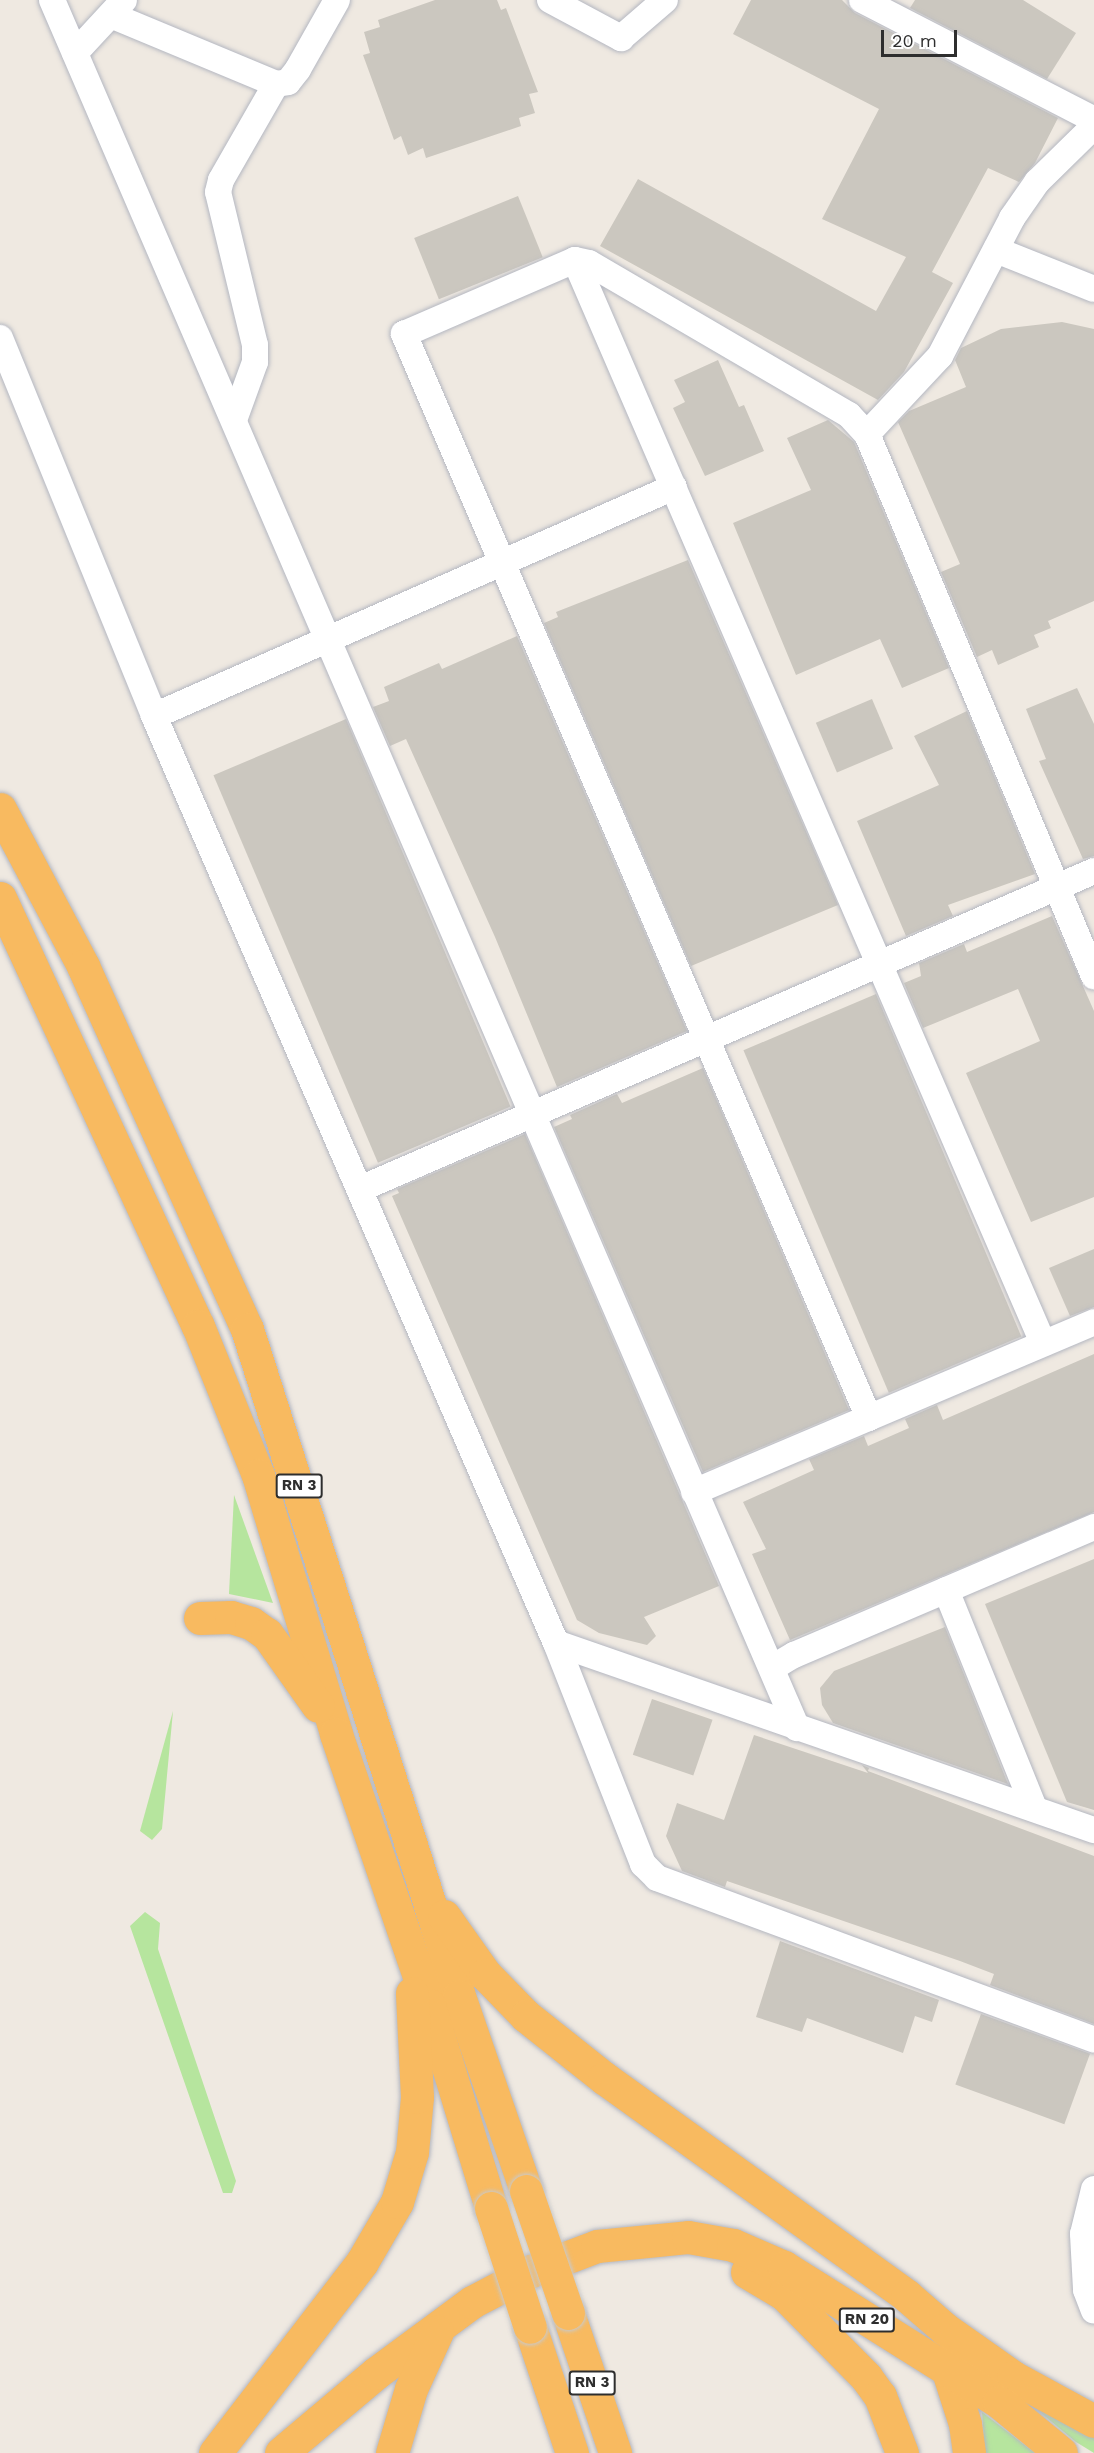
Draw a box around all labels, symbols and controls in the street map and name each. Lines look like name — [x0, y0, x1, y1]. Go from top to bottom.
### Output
scale bar — [884, 18, 960, 56]
text: 20 m — [892, 30, 937, 51]
road number: RN 3 — [275, 1474, 323, 1498]
road number: RN 20 — [838, 2308, 896, 2332]
road number: RN 3 — [568, 2371, 616, 2395]

